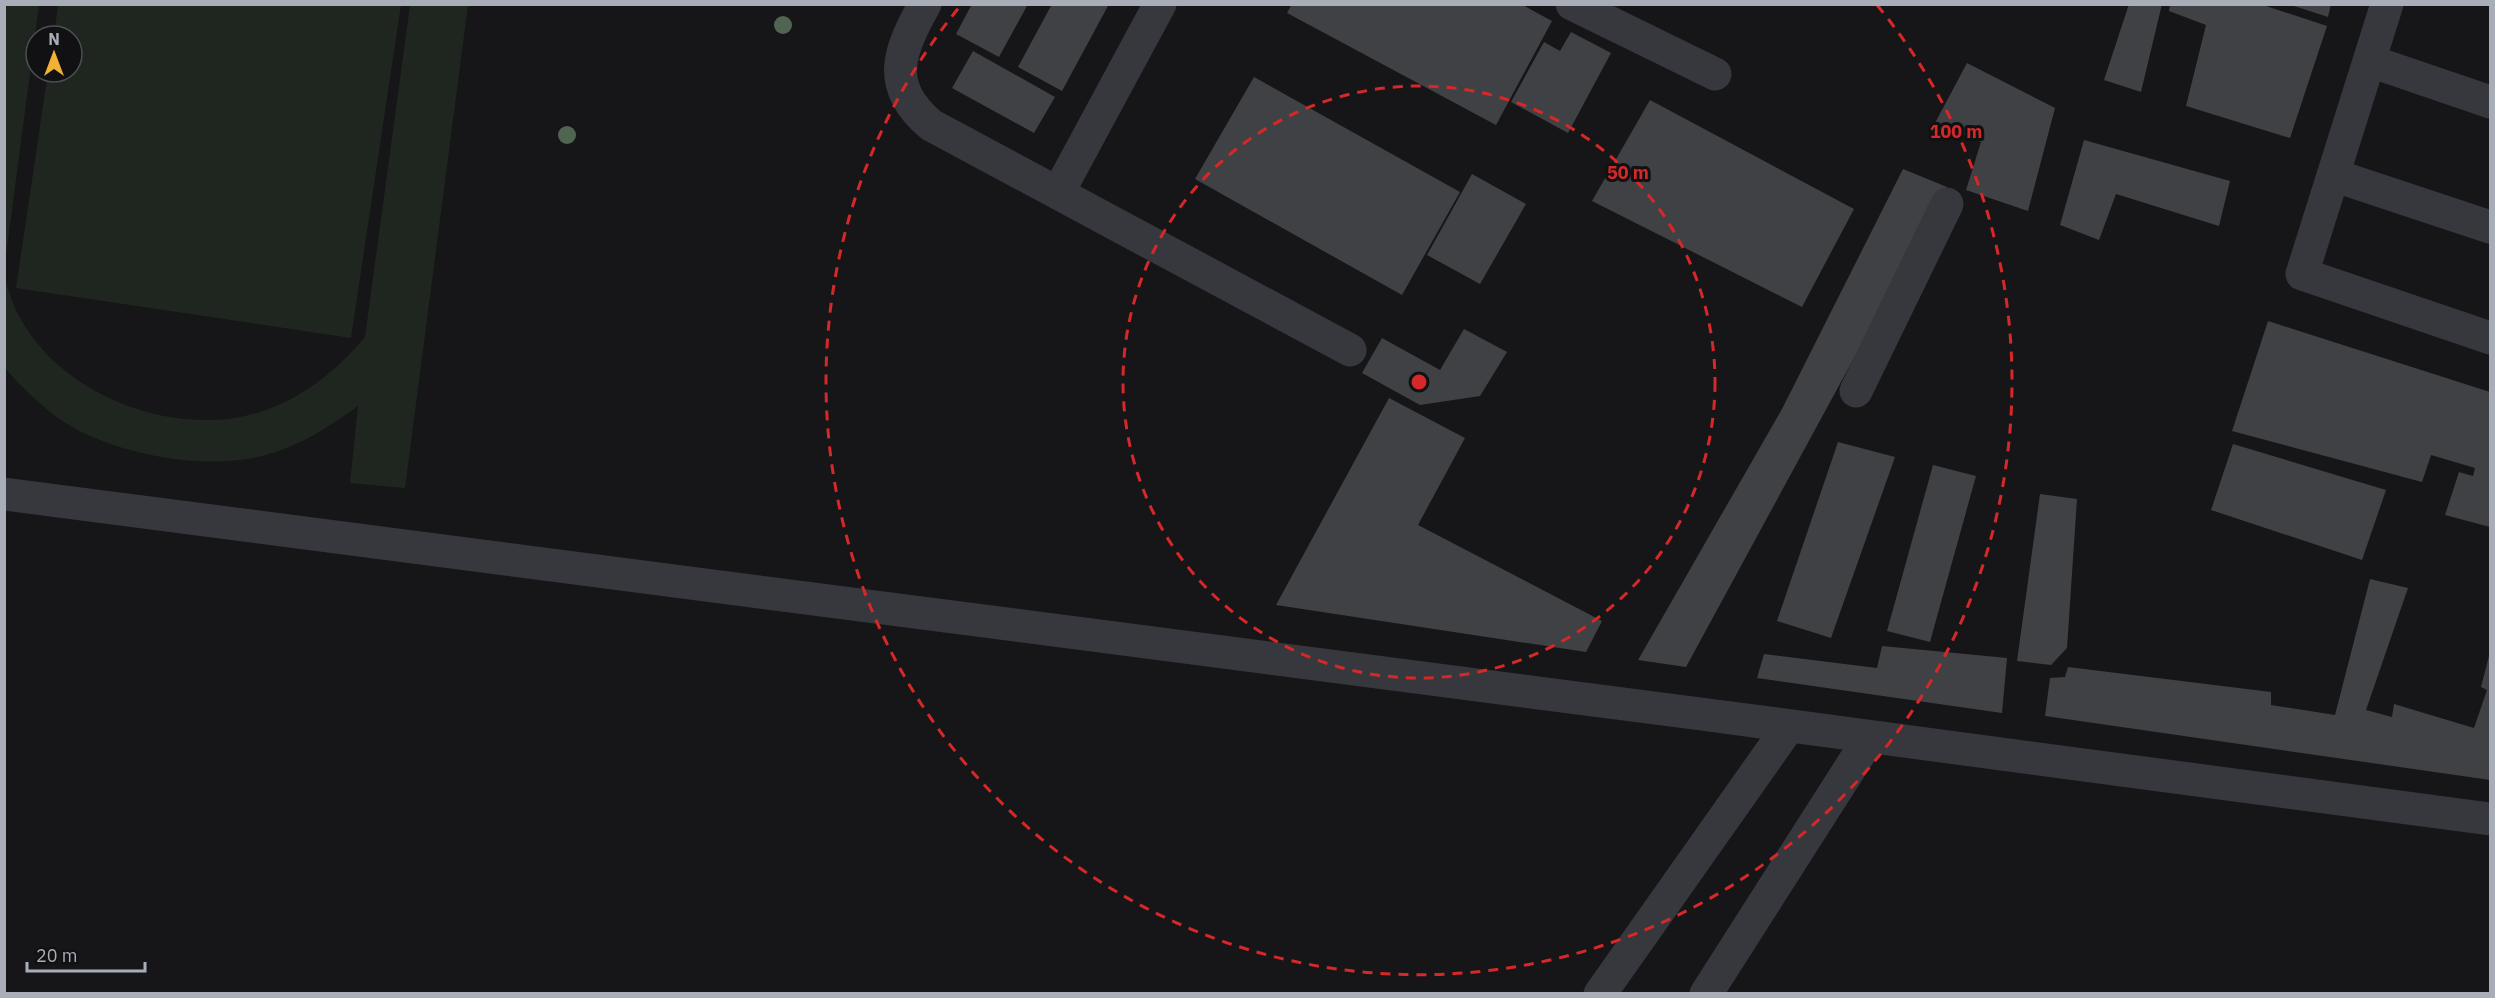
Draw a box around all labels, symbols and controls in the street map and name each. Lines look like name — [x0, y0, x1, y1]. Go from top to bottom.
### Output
north arrow — [24, 24, 84, 84]
text: N — [48, 29, 60, 49]
text: 100 m — [1930, 120, 1982, 143]
text: 50 m — [1607, 161, 1649, 184]
centre of rings — [1409, 372, 1429, 392]
scale bar — [27, 935, 146, 973]
text: 20 m — [36, 944, 78, 967]

